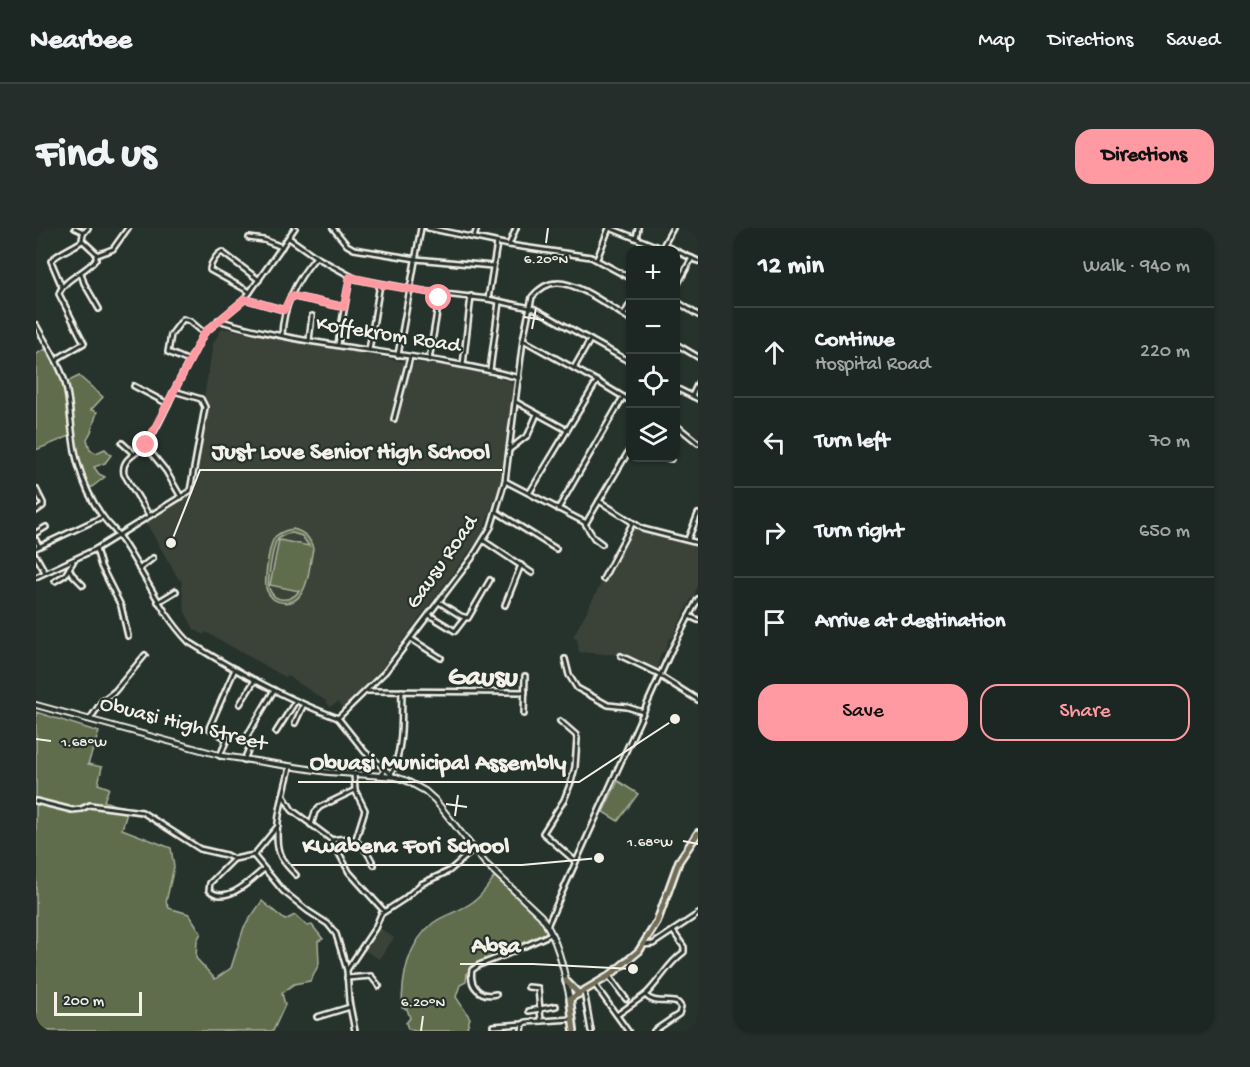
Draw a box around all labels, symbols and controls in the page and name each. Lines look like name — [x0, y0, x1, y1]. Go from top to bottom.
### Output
text: Nearbee — [30, 25, 132, 58]
text: Map — [978, 29, 1015, 54]
text: Directions — [1048, 29, 1133, 54]
text: Saved — [1166, 29, 1220, 54]
button: Directions — [1075, 129, 1214, 184]
text: Find us — [36, 132, 156, 181]
map controls — [626, 246, 680, 462]
button: + — [626, 246, 680, 300]
text: 6.20°N — [524, 251, 569, 269]
text: 12 min — [758, 252, 824, 283]
text: Walk · 940 m — [1083, 256, 1190, 279]
route start — [425, 284, 451, 310]
button: − — [626, 300, 680, 354]
street label: Koffekrom Road — [314, 312, 464, 361]
text: Continue — [815, 328, 895, 354]
icon: ahead — [758, 336, 791, 369]
text: 220 m — [1140, 341, 1190, 364]
button: locate — [626, 354, 680, 408]
text: Hospital Road — [815, 354, 930, 377]
button: layers — [626, 408, 680, 462]
icon: left — [758, 426, 791, 459]
callout: Just Love Senior High School — [200, 428, 502, 470]
text: Turn left — [815, 429, 889, 455]
route end — [132, 431, 158, 457]
text: 70 m — [1149, 431, 1190, 454]
text: Just Love Senior High School — [211, 439, 490, 468]
street label: Gausu Road — [401, 510, 486, 615]
icon: right — [758, 516, 791, 549]
text: Turn right — [815, 519, 903, 545]
text: 650 m — [1139, 521, 1190, 544]
icon: arrive — [758, 606, 791, 639]
text: Arrive at destination — [815, 609, 1005, 635]
district label: Gausu — [448, 662, 519, 695]
button: Save — [758, 684, 968, 741]
button: Share — [980, 684, 1190, 741]
street label: Obuasi High Street — [97, 692, 271, 759]
text: 1.68°W — [60, 734, 107, 752]
callout: Obuasi Municipal Assembly — [298, 740, 579, 782]
text: Obuasi Municipal Assembly — [310, 750, 566, 779]
callout: Kwabena Fori School — [291, 823, 522, 865]
text: Kwabena Fori School — [301, 833, 510, 862]
text: 1.68°W — [626, 834, 673, 852]
callout: Absa — [460, 922, 533, 964]
text: Absa — [471, 933, 522, 962]
scale bar — [54, 989, 142, 1016]
text: 200 m — [63, 993, 104, 1012]
text: 6.20°N — [401, 994, 446, 1012]

